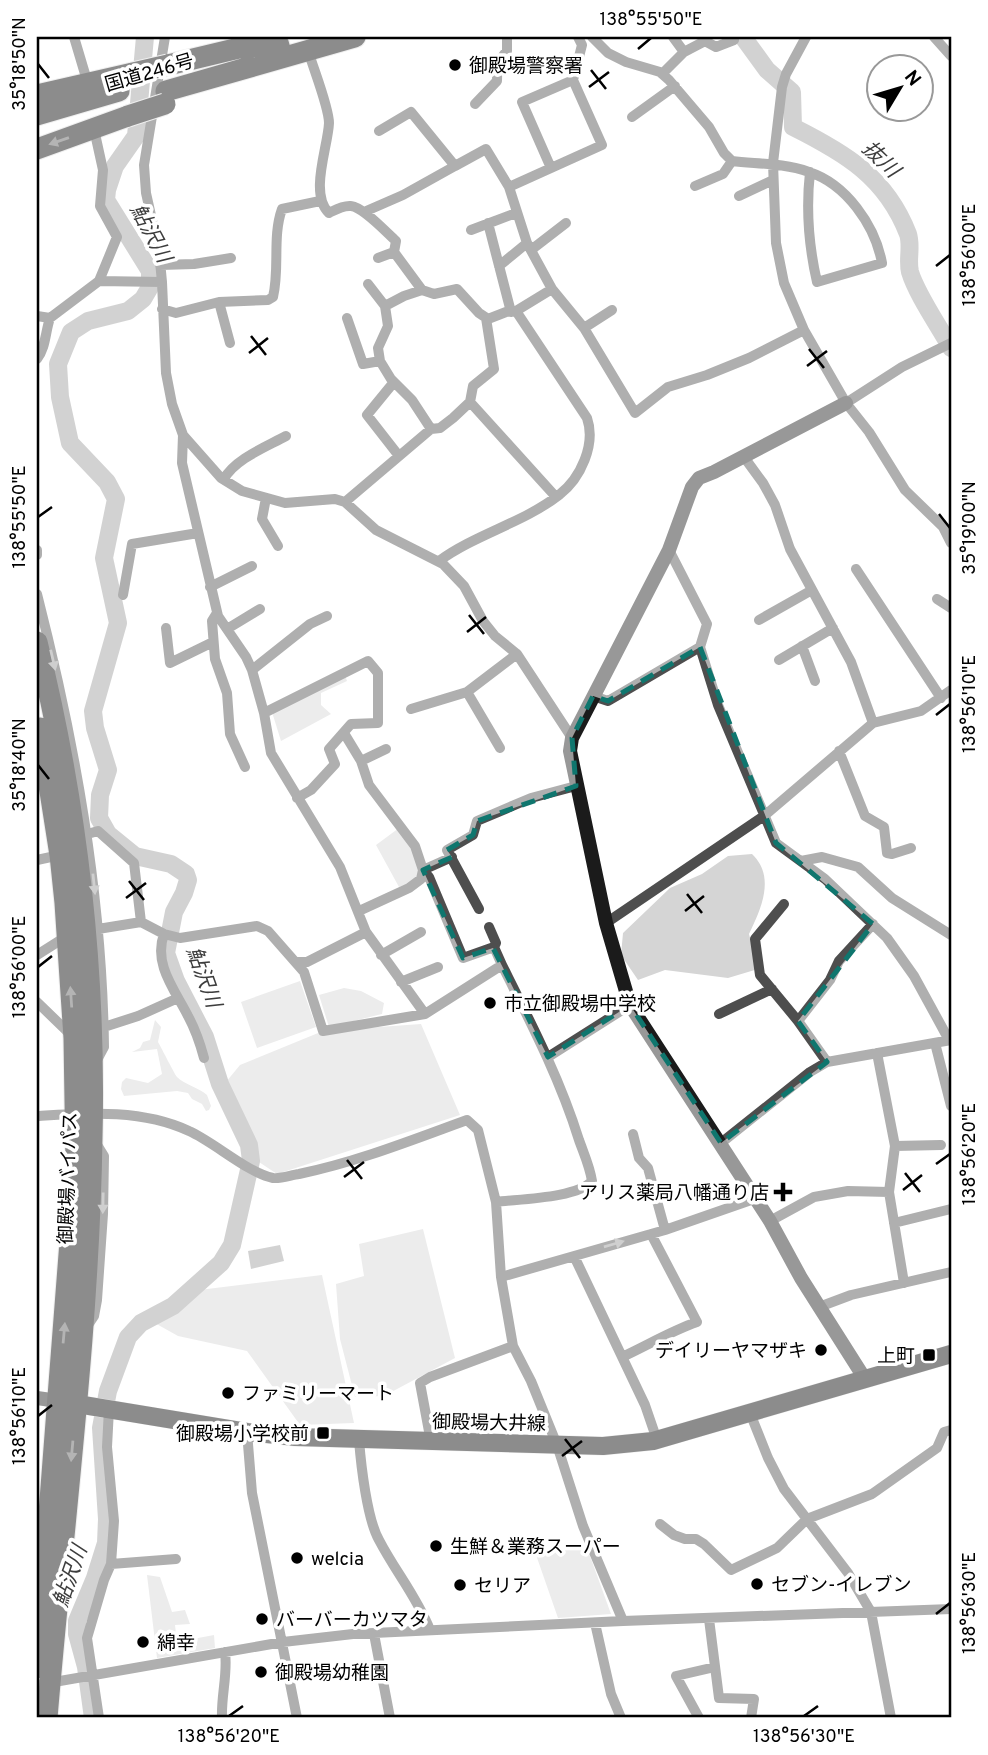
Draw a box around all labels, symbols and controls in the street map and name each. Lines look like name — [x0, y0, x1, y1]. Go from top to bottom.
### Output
text: 138°55'50"E — [600, 9, 702, 32]
text: 35°18'50"N — [9, 17, 32, 111]
street label: 国道246号 — [102, 50, 197, 98]
north arrow — [866, 52, 936, 122]
place label: 御殿場警察署 — [469, 55, 583, 79]
marker: 御殿場警察署 — [447, 57, 463, 73]
text: N — [898, 66, 925, 92]
one-way arrow — [49, 136, 70, 147]
water label: 抜川 — [855, 136, 906, 186]
water label: 鮎沢川 — [123, 200, 177, 270]
text: 138°56'00"E — [959, 204, 982, 306]
text: 138°55'50"E — [9, 466, 32, 568]
text: 35°19'00"N — [959, 481, 982, 575]
one-way arrow — [48, 649, 59, 671]
text: 138°56'10"E — [959, 655, 982, 753]
text: 35°18'40"N — [9, 718, 32, 812]
one-way arrow — [89, 873, 100, 895]
text: 138°56'00"E — [9, 916, 32, 1018]
water label: 鮎沢川 — [179, 943, 227, 1014]
one-way arrow — [65, 986, 76, 1008]
place label: 市立御殿場中学校 — [504, 993, 656, 1017]
marker: 市立御殿場中学校 — [482, 995, 498, 1011]
text: 138°56'20"E — [959, 1103, 982, 1205]
street label: 御殿場バイパス — [55, 1111, 83, 1245]
place label: アリス薬局八幡通り店 — [579, 1182, 769, 1206]
marker: アリス薬局八幡通り店 — [775, 1184, 791, 1200]
one-way arrow — [97, 1192, 109, 1214]
one-way arrow — [604, 1239, 625, 1249]
one-way arrow — [59, 1322, 70, 1344]
place label: デイリーヤマザキ — [655, 1340, 807, 1364]
marker: デイリーヤマザキ — [813, 1342, 829, 1358]
place label: 上町 — [877, 1345, 915, 1369]
marker: 上町 — [921, 1347, 937, 1363]
text: 138°56'10"E — [9, 1367, 32, 1465]
place label: ファミリーマート — [242, 1383, 394, 1407]
marker: ファミリーマート — [220, 1385, 236, 1401]
street label: 御殿場大井線 — [432, 1411, 546, 1437]
place label: 御殿場小学校前 — [176, 1423, 309, 1447]
marker: 御殿場小学校前 — [315, 1425, 331, 1441]
one-way arrow — [66, 1441, 77, 1463]
place label: 生鮮＆業務スーパー — [450, 1536, 621, 1560]
marker: 生鮮＆業務スーパー — [428, 1538, 444, 1554]
water label: 鮎沢川 — [48, 1540, 95, 1611]
place label: welcia — [311, 1548, 364, 1572]
marker: welcia — [289, 1550, 305, 1566]
text: 138°56'30"E — [959, 1552, 982, 1654]
place label: セブン-イレブン — [771, 1574, 912, 1598]
place label: セリア — [474, 1575, 531, 1599]
marker: セブン-イレブン — [749, 1576, 765, 1592]
marker: セリア — [452, 1577, 468, 1593]
place label: バーバーカツマタ — [276, 1609, 428, 1633]
marker: バーバーカツマタ — [254, 1611, 270, 1627]
place label: 綿幸 — [157, 1632, 195, 1656]
marker: 綿幸 — [135, 1634, 151, 1650]
place label: 御殿場幼稚園 — [275, 1662, 389, 1686]
marker: 御殿場幼稚園 — [253, 1664, 269, 1680]
text: 138°56'20"E — [178, 1726, 280, 1749]
text: 138°56'30"E — [753, 1726, 855, 1749]

